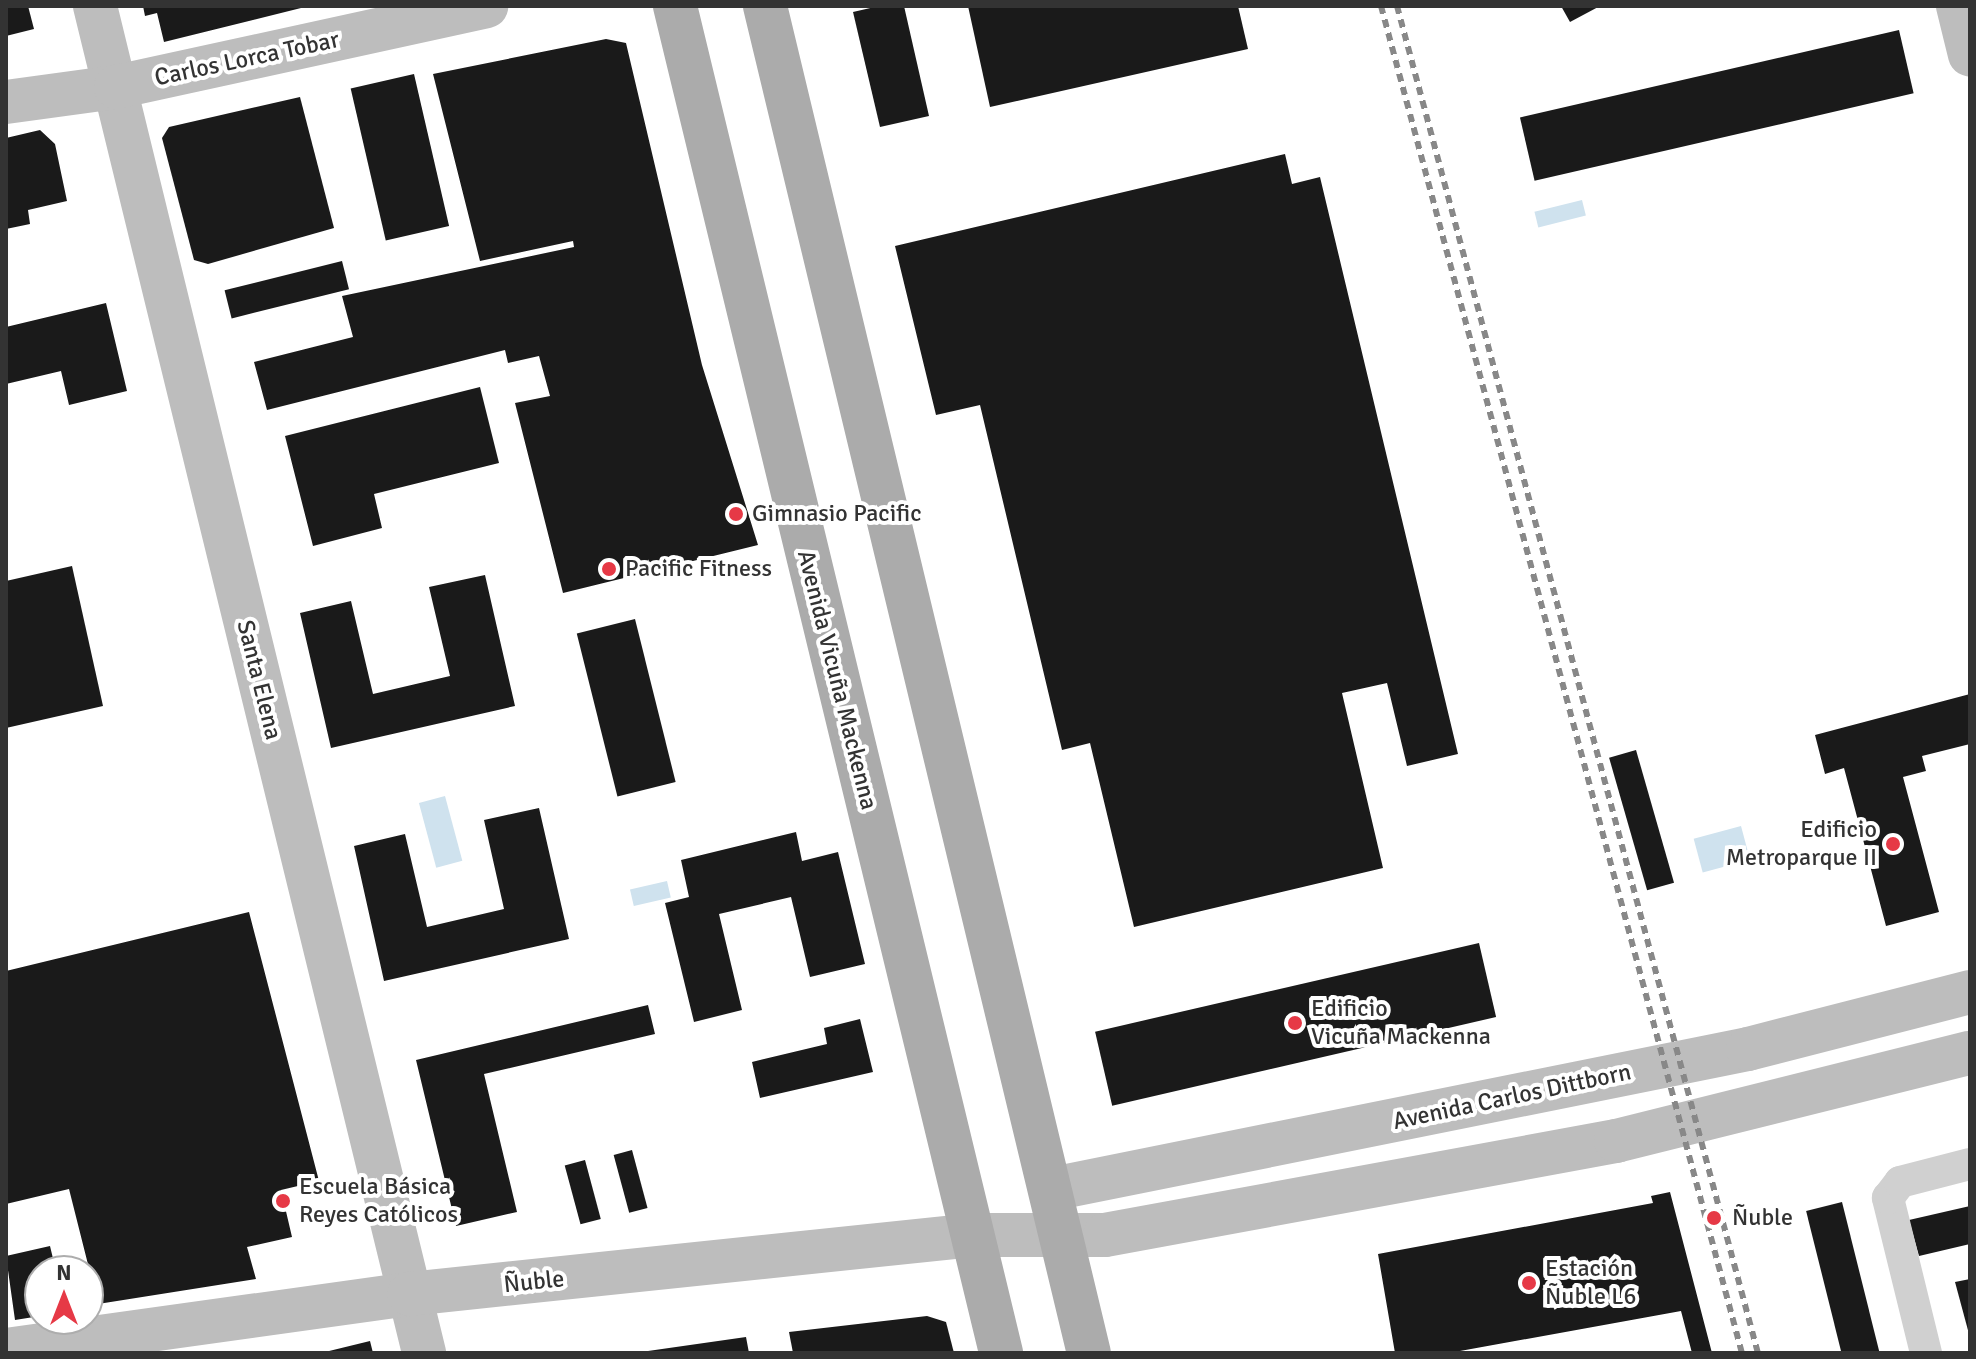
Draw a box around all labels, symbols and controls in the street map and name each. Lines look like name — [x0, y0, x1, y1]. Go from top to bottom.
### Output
street label: Carlos Lorca Tobar — [152, 25, 342, 93]
place label: Gimnasio Pacific — [752, 500, 921, 528]
marker: Gimnasio Pacific — [727, 505, 745, 523]
street label: Avenida Vicuña Mackenna — [791, 547, 883, 813]
place label: Pacific Fitness — [625, 555, 772, 583]
marker: Pacific Fitness — [600, 560, 618, 578]
street label: Santa Elena — [230, 617, 288, 743]
place label: Edificio Metroparque II — [1726, 816, 1877, 872]
marker: Edificio Metroparque II — [1884, 835, 1902, 853]
place label: Edificio Vicuña Mackenna — [1311, 995, 1491, 1051]
marker: Edificio Vicuña Mackenna — [1286, 1014, 1304, 1032]
street label: Avenida Carlos Dittborn — [1390, 1058, 1634, 1136]
place label: Escuela Básica Reyes Católicos — [299, 1173, 458, 1229]
marker: Escuela Básica Reyes Católicos — [274, 1192, 292, 1210]
place label: Ñuble — [1732, 1204, 1793, 1232]
marker: Ñuble — [1703, 1207, 1725, 1229]
north arrow — [24, 1255, 104, 1335]
place label: Estación Ñuble L6 — [1545, 1255, 1636, 1311]
text: N — [56, 1259, 72, 1286]
street label: Ñuble — [502, 1264, 566, 1300]
marker: Estación Ñuble L6 — [1520, 1274, 1538, 1292]

